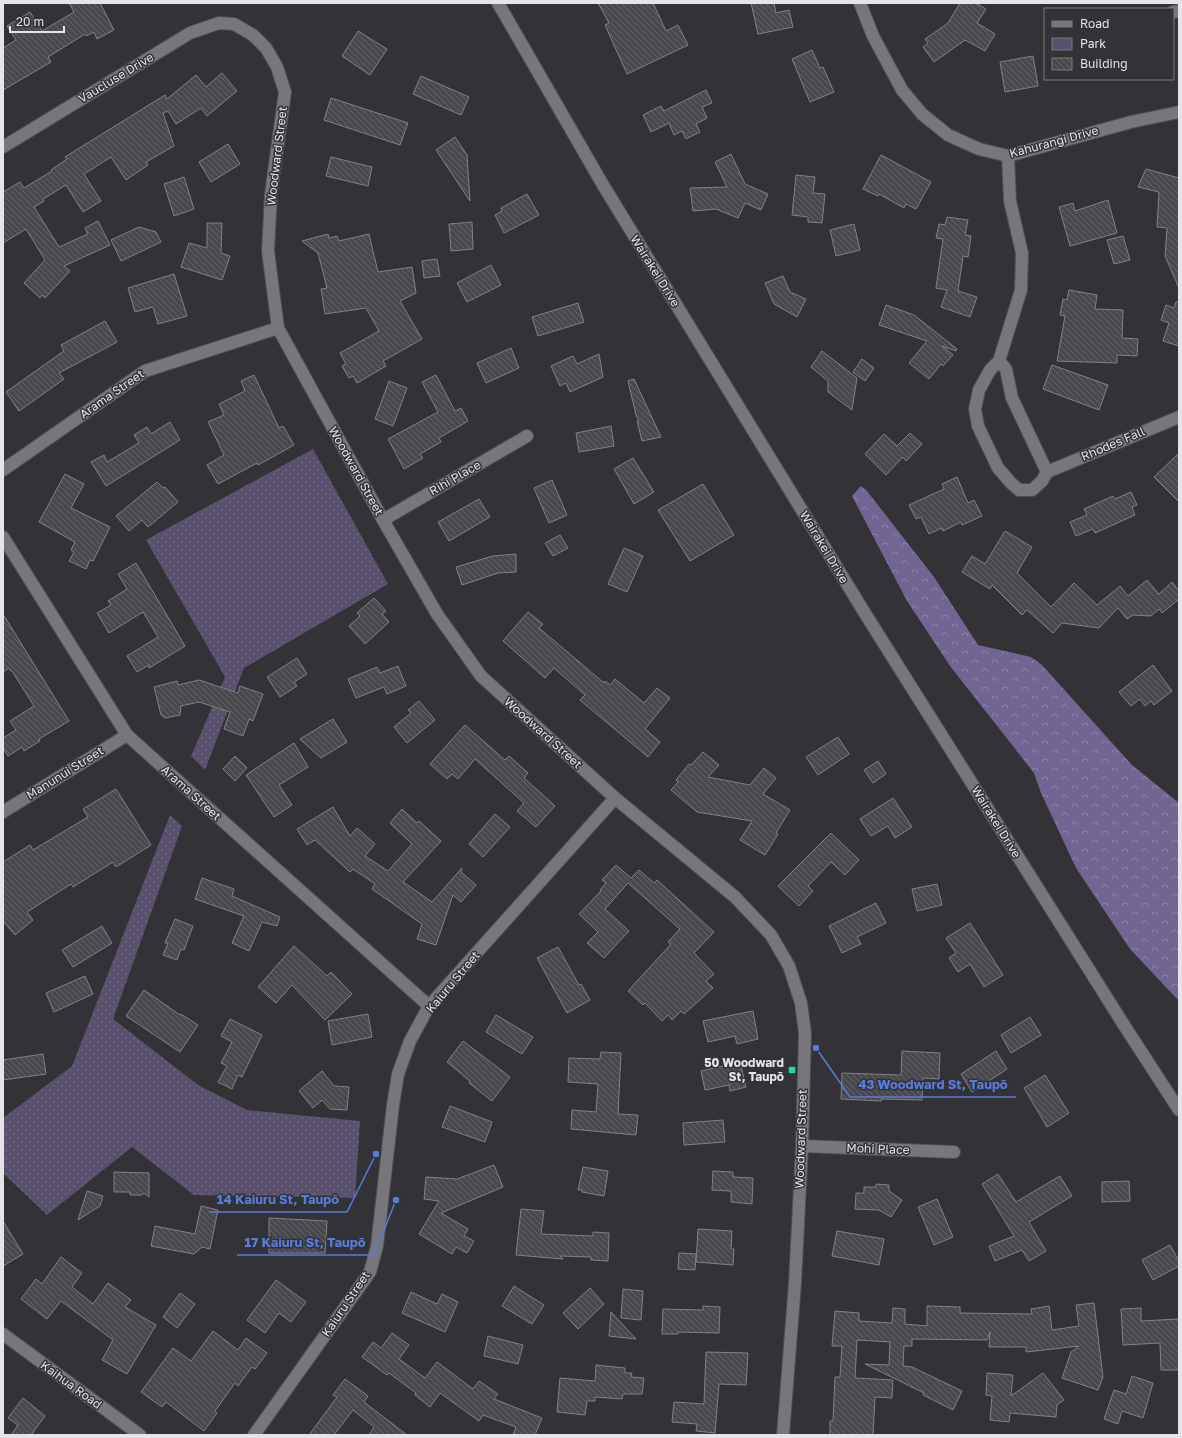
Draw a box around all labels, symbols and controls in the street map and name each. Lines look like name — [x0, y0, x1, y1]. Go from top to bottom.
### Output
scale bar — [10, 8, 64, 34]
legend — [1044, 8, 1174, 80]
text: 20 m — [16, 14, 44, 29]
text: Road — [1080, 16, 1109, 31]
text: Park — [1080, 36, 1106, 51]
street label: Vaucluse Drive — [75, 49, 156, 106]
text: Building — [1080, 56, 1128, 71]
street label: Woodward Street — [263, 105, 290, 206]
street label: Kahurangi Drive — [1008, 122, 1100, 161]
street label: Wairakei Drive — [627, 232, 683, 309]
street label: Arama Street — [77, 366, 147, 421]
street label: Rhodes Fall — [1079, 423, 1147, 464]
street label: Woodward Street — [326, 424, 387, 518]
street label: Rihi Place — [426, 457, 483, 498]
street label: Wairakei Drive — [797, 508, 852, 586]
street label: Woodward Street — [501, 694, 585, 772]
street label: Manunui Street — [23, 743, 106, 802]
street label: Arama Street — [158, 762, 224, 824]
street label: Wairakei Drive — [968, 783, 1024, 860]
street label: Kaiuru Street — [422, 948, 483, 1016]
place label: 50 Woodward St, Taupō — [704, 1055, 784, 1084]
marker: 50 Woodward St, Taupō — [787, 1065, 797, 1075]
callout: 43 Woodward St, Taupō — [850, 1072, 1016, 1097]
text: 43 Woodward St, Taupō — [858, 1076, 1008, 1092]
street label: Woodward Street — [791, 1089, 810, 1189]
street label: Mohi Place — [846, 1140, 910, 1157]
callout: 14 Kaiuru St, Taupō — [209, 1187, 347, 1212]
text: 14 Kaiuru St, Taupō — [217, 1191, 339, 1207]
callout: 17 Kaiuru St, Taupō — [237, 1230, 374, 1255]
text: 17 Kaiuru St, Taupō — [244, 1234, 366, 1250]
street label: Kaiuru Street — [318, 1268, 373, 1339]
street label: Kaihua Road — [38, 1357, 105, 1412]

